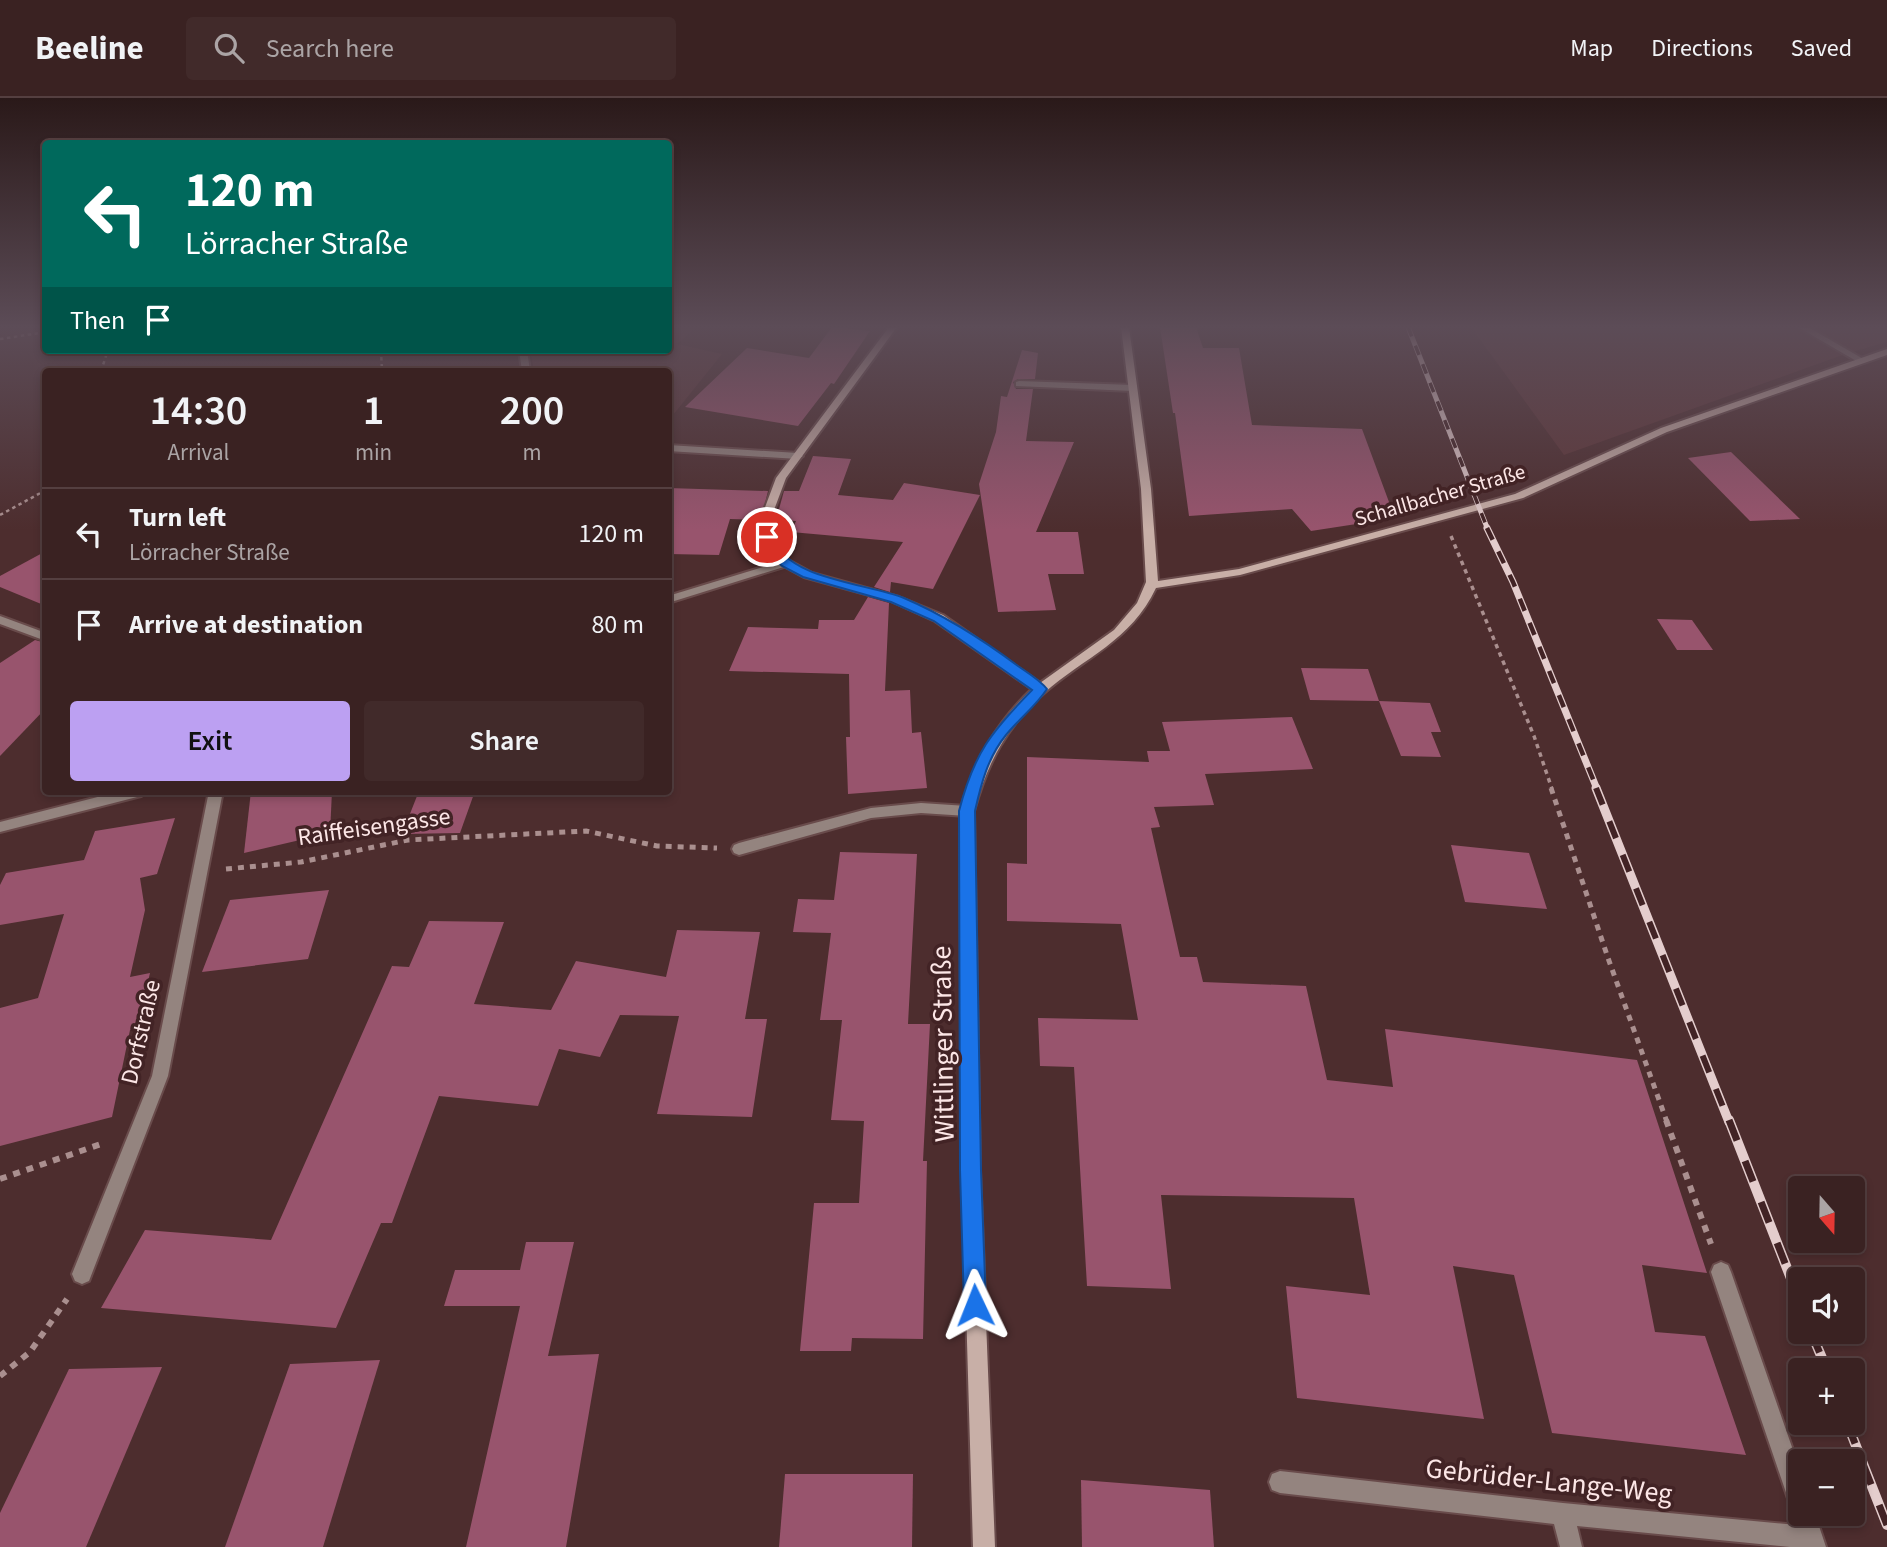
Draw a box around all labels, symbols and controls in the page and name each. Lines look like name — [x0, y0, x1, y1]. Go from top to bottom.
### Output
search box — [186, 17, 676, 80]
text: Beeline — [35, 25, 144, 72]
icon: search — [210, 29, 248, 67]
text: Search here — [266, 30, 394, 67]
text: Map — [1570, 31, 1613, 66]
text: Directions — [1651, 31, 1753, 66]
text: Saved — [1791, 31, 1852, 66]
text: 120 m — [185, 156, 314, 226]
icon: left — [70, 168, 161, 259]
text: Lörracher Straße — [185, 221, 408, 267]
icon: arrive — [139, 301, 177, 339]
text: Then — [70, 302, 125, 339]
text: 14:30 — [150, 381, 247, 441]
text: 1 — [363, 381, 384, 441]
text: 200 — [500, 381, 564, 441]
text: Arrival — [168, 436, 229, 469]
text: min — [355, 436, 392, 469]
text: m — [523, 436, 542, 469]
street label: Schallbacher Straße — [1351, 456, 1529, 534]
text: Turn left — [129, 499, 226, 536]
pin — [737, 507, 797, 567]
icon: left — [70, 515, 108, 553]
text: 120 m — [578, 515, 644, 552]
icon: arrive — [748, 518, 786, 556]
text: Lörracher Straße — [129, 536, 290, 569]
icon: arrive — [70, 606, 108, 644]
text: Arrive at destination — [129, 606, 363, 643]
text: 80 m — [591, 606, 644, 643]
button: Exit — [70, 701, 350, 781]
button: Share — [364, 701, 644, 781]
street label: Raiffeisengasse — [295, 799, 453, 855]
street label: Wittlinger Straße — [921, 945, 965, 1143]
street label: Dorfstraße — [112, 976, 170, 1088]
north arrow — [1788, 1176, 1866, 1253]
map controls — [1788, 1176, 1865, 1526]
button: sound — [1788, 1267, 1865, 1344]
position arrow — [938, 1268, 1012, 1342]
button: + — [1788, 1358, 1865, 1435]
street label: Gebrüder-Lange-Weg — [1424, 1448, 1674, 1514]
button: − — [1788, 1449, 1865, 1526]

